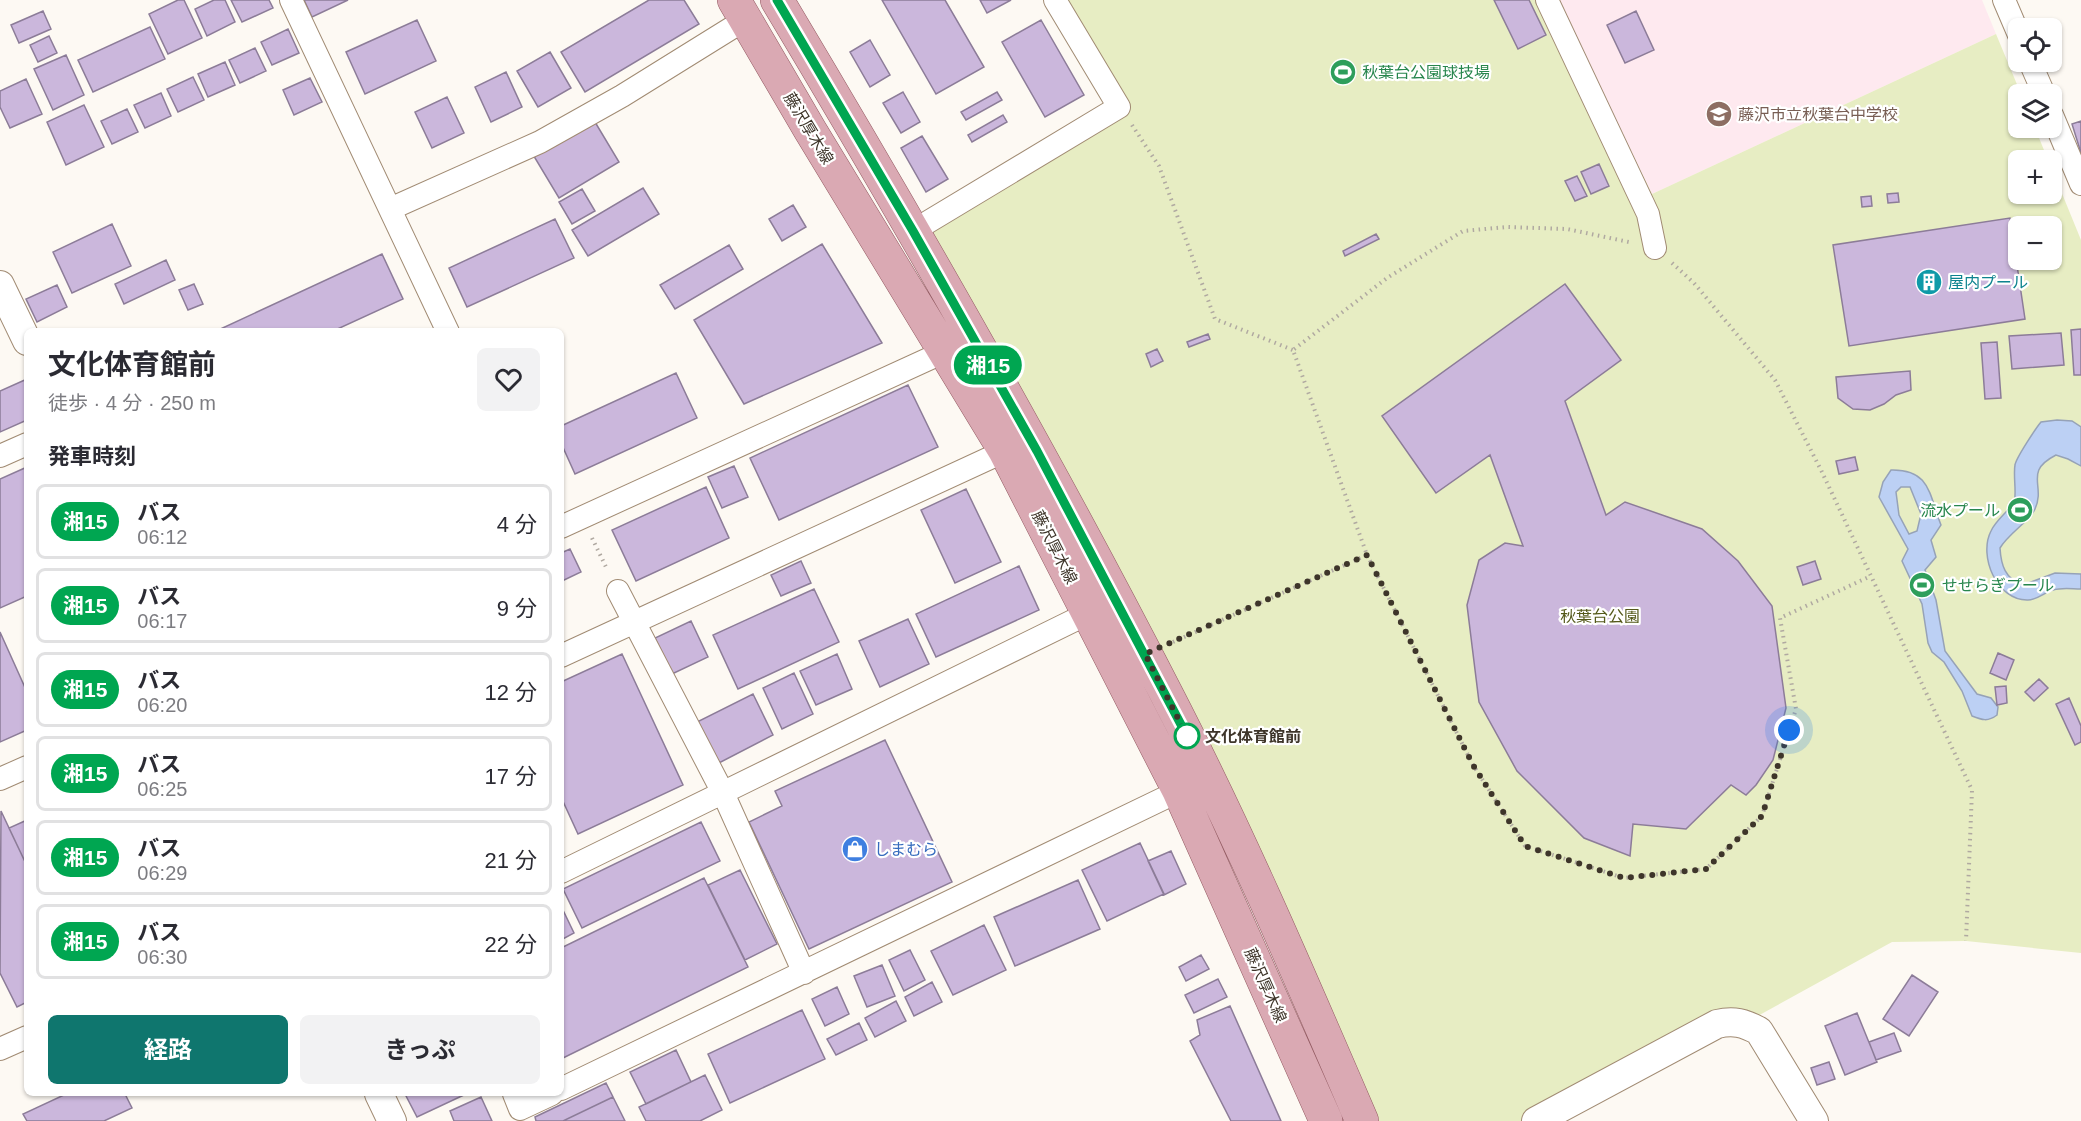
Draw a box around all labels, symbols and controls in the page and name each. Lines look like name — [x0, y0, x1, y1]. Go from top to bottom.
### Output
map controls — [2008, 18, 2062, 270]
button: locate — [2008, 18, 2062, 72]
sports icon: 秋葉台公園球技場 — [1328, 57, 1358, 87]
place label: 秋葉台公園球技場 — [1362, 64, 1490, 81]
button: layers — [2008, 84, 2062, 138]
street label: 藤沢厚木線 — [781, 90, 836, 167]
school or university icon: 藤沢市立秋葉台中学校 — [1704, 99, 1734, 129]
place label: 藤沢市立秋葉台中学校 — [1738, 106, 1898, 123]
button: + — [2008, 150, 2062, 204]
button: − — [2008, 216, 2062, 270]
building icon: 屋内プール — [1914, 267, 1944, 297]
place label: 屋内プール — [1948, 274, 2028, 291]
line badge: 湘15 — [954, 346, 1022, 385]
button: heart — [477, 348, 540, 411]
text: 文化体育館前 — [48, 349, 216, 380]
text: 湘15 — [966, 354, 1010, 377]
text: 徒歩 · 4 分 · 250 m — [48, 392, 216, 414]
text: 発車時刻 — [48, 444, 136, 469]
sports icon: 流水プール — [2005, 495, 2035, 525]
text: バス — [137, 500, 181, 525]
place label: 流水プール — [1920, 502, 2000, 519]
street label: 藤沢厚木線 — [1029, 508, 1080, 587]
text: 湘15 — [63, 510, 107, 533]
text: 4 分 — [497, 512, 537, 537]
text: 06:12 — [137, 526, 187, 548]
sports icon: せせらぎプール — [1907, 570, 1937, 600]
place label: せせらぎプール — [1942, 577, 2054, 594]
text: バス — [137, 584, 181, 609]
text: 湘15 — [63, 594, 107, 617]
text: 9 分 — [497, 596, 537, 621]
park label: 秋葉台公園 — [1560, 608, 1640, 625]
text: 06:17 — [137, 610, 187, 632]
text: バス — [137, 668, 181, 693]
text: 湘15 — [63, 678, 107, 701]
text: 12 分 — [484, 680, 537, 705]
text: 06:20 — [137, 694, 187, 716]
your location — [1774, 715, 1804, 745]
marker: 文化体育館前 — [1174, 723, 1200, 749]
place label: 文化体育館前 — [1205, 728, 1301, 745]
text: バス — [137, 752, 181, 777]
text: 湘15 — [63, 762, 107, 785]
text: 17 分 — [484, 764, 537, 789]
text: 06:25 — [137, 778, 187, 800]
shop icon: しまむら — [840, 834, 870, 864]
text: バス — [137, 836, 181, 861]
place label: しまむら — [874, 841, 938, 858]
text: 湘15 — [63, 846, 107, 869]
text: 21 分 — [484, 848, 537, 873]
text: 06:29 — [137, 862, 187, 884]
text: バス — [137, 920, 181, 945]
text: 湘15 — [63, 930, 107, 953]
text: 22 分 — [484, 932, 537, 957]
street label: 藤沢厚木線 — [1242, 945, 1290, 1025]
text: 06:30 — [137, 946, 187, 968]
button: 経路 — [48, 1015, 288, 1084]
button: きっぷ — [300, 1015, 540, 1084]

